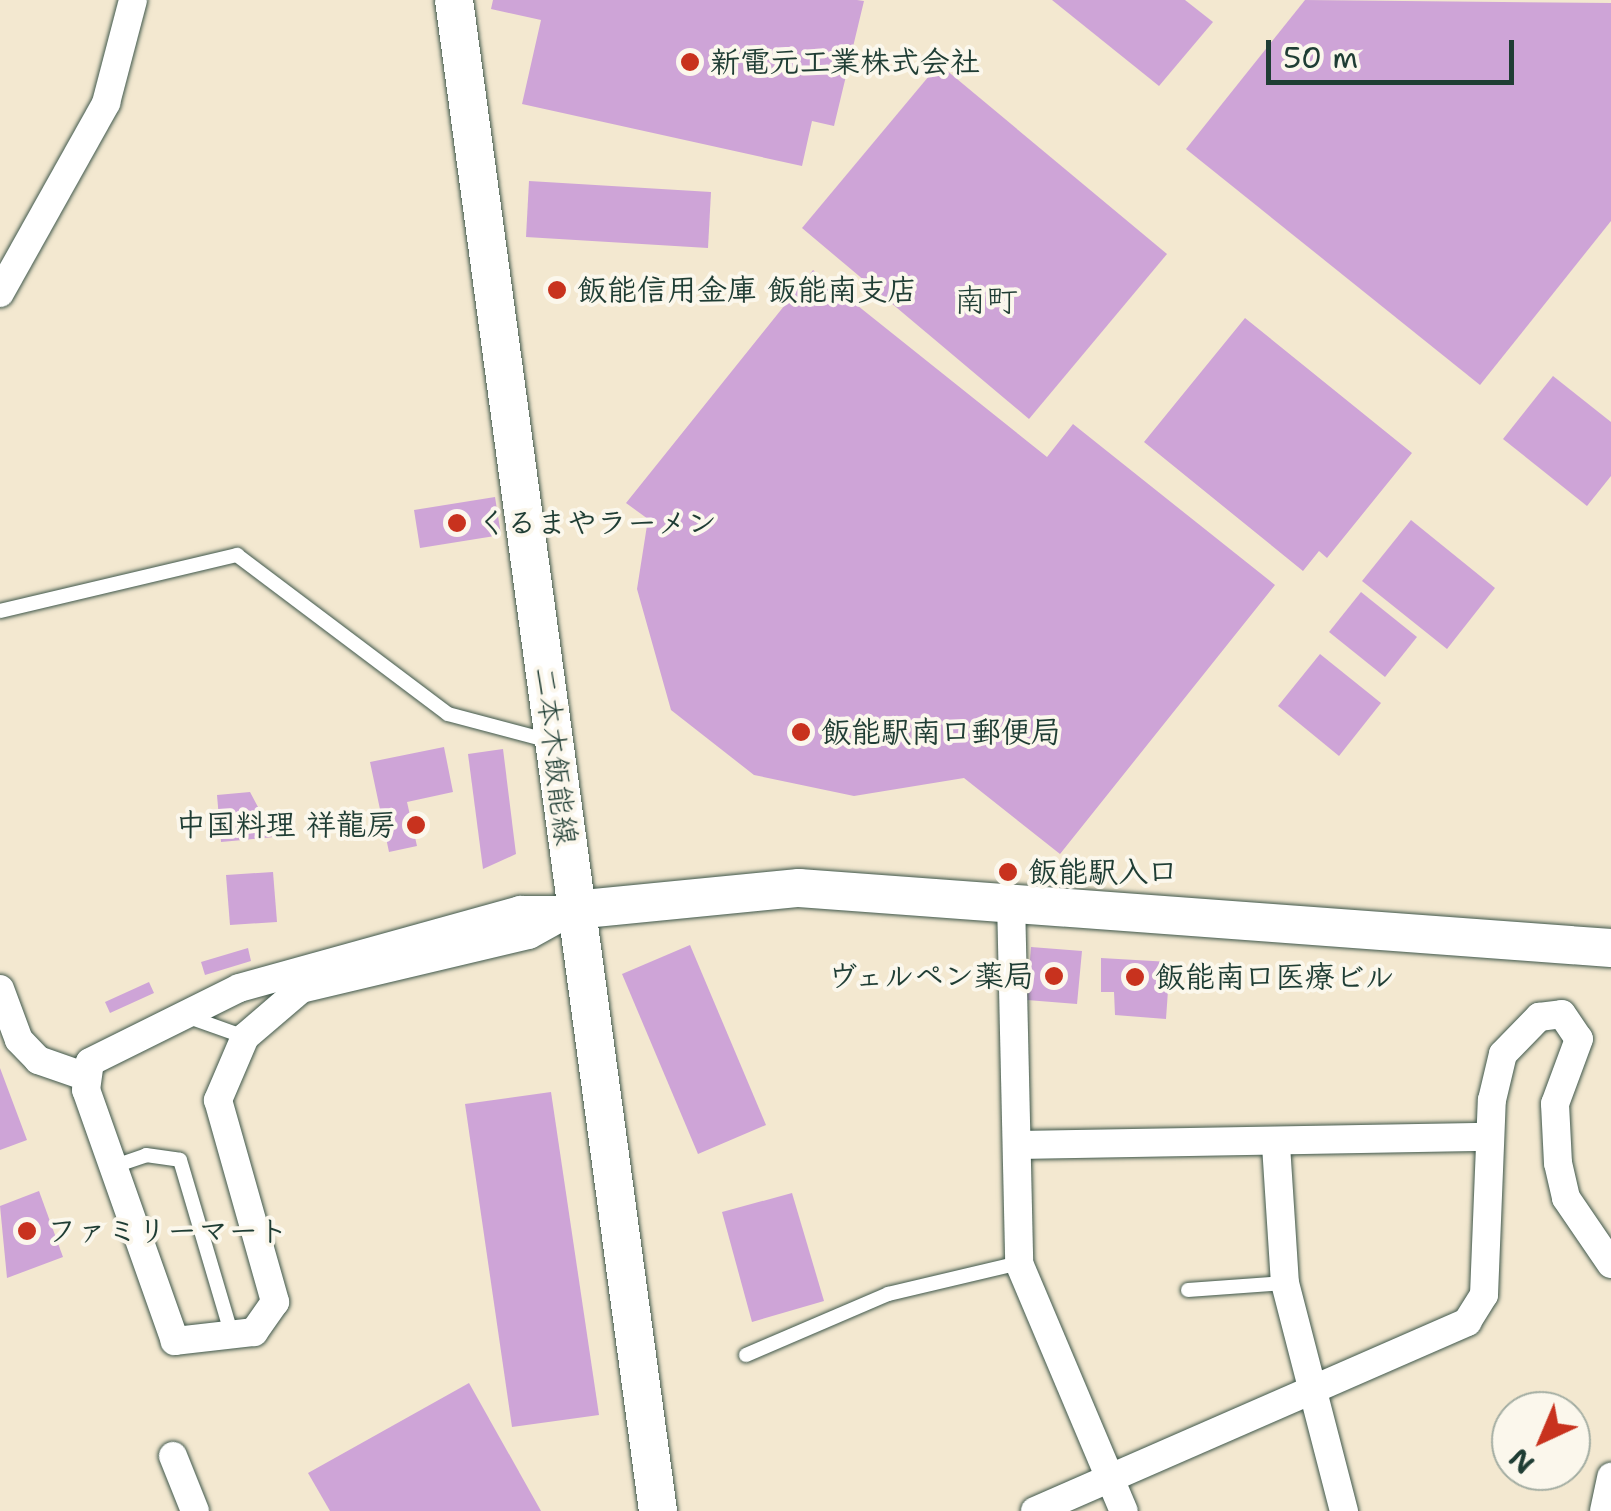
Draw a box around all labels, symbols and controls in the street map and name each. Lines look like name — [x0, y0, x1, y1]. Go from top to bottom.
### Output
scale bar — [1271, 20, 1518, 82]
text: 50 m — [1283, 37, 1358, 78]
place label: 新電元工業株式会社 — [710, 44, 980, 80]
marker: 新電元工業株式会社 — [679, 51, 701, 73]
place label: 飯能信用金庫 飯能南支店 — [577, 272, 917, 308]
marker: 飯能信用金庫 飯能南支店 — [546, 279, 568, 301]
district label: 南町 — [954, 281, 1018, 319]
place label: くるまやラーメン — [477, 505, 717, 541]
marker: くるまやラーメン — [446, 512, 468, 534]
street label: 二本木飯能線 — [526, 664, 584, 848]
place label: 飯能駅南口郵便局 — [821, 714, 1061, 750]
marker: 飯能駅南口郵便局 — [790, 721, 812, 743]
place label: 中国料理 祥龍房 — [176, 807, 396, 843]
marker: 中国料理 祥龍房 — [405, 814, 427, 836]
place label: 飯能駅入口 — [1028, 854, 1178, 890]
marker: 飯能駅入口 — [997, 861, 1019, 883]
place label: ヴェルペン薬局 — [824, 958, 1034, 994]
place label: 飯能南口医療ビル — [1155, 959, 1395, 995]
marker: ヴェルペン薬局 — [1043, 965, 1065, 987]
marker: 飯能南口医療ビル — [1124, 966, 1146, 988]
place label: ファミリーマート — [47, 1213, 287, 1249]
marker: ファミリーマート — [16, 1220, 38, 1242]
north arrow — [1491, 1391, 1591, 1491]
text: N — [1500, 1440, 1543, 1483]

